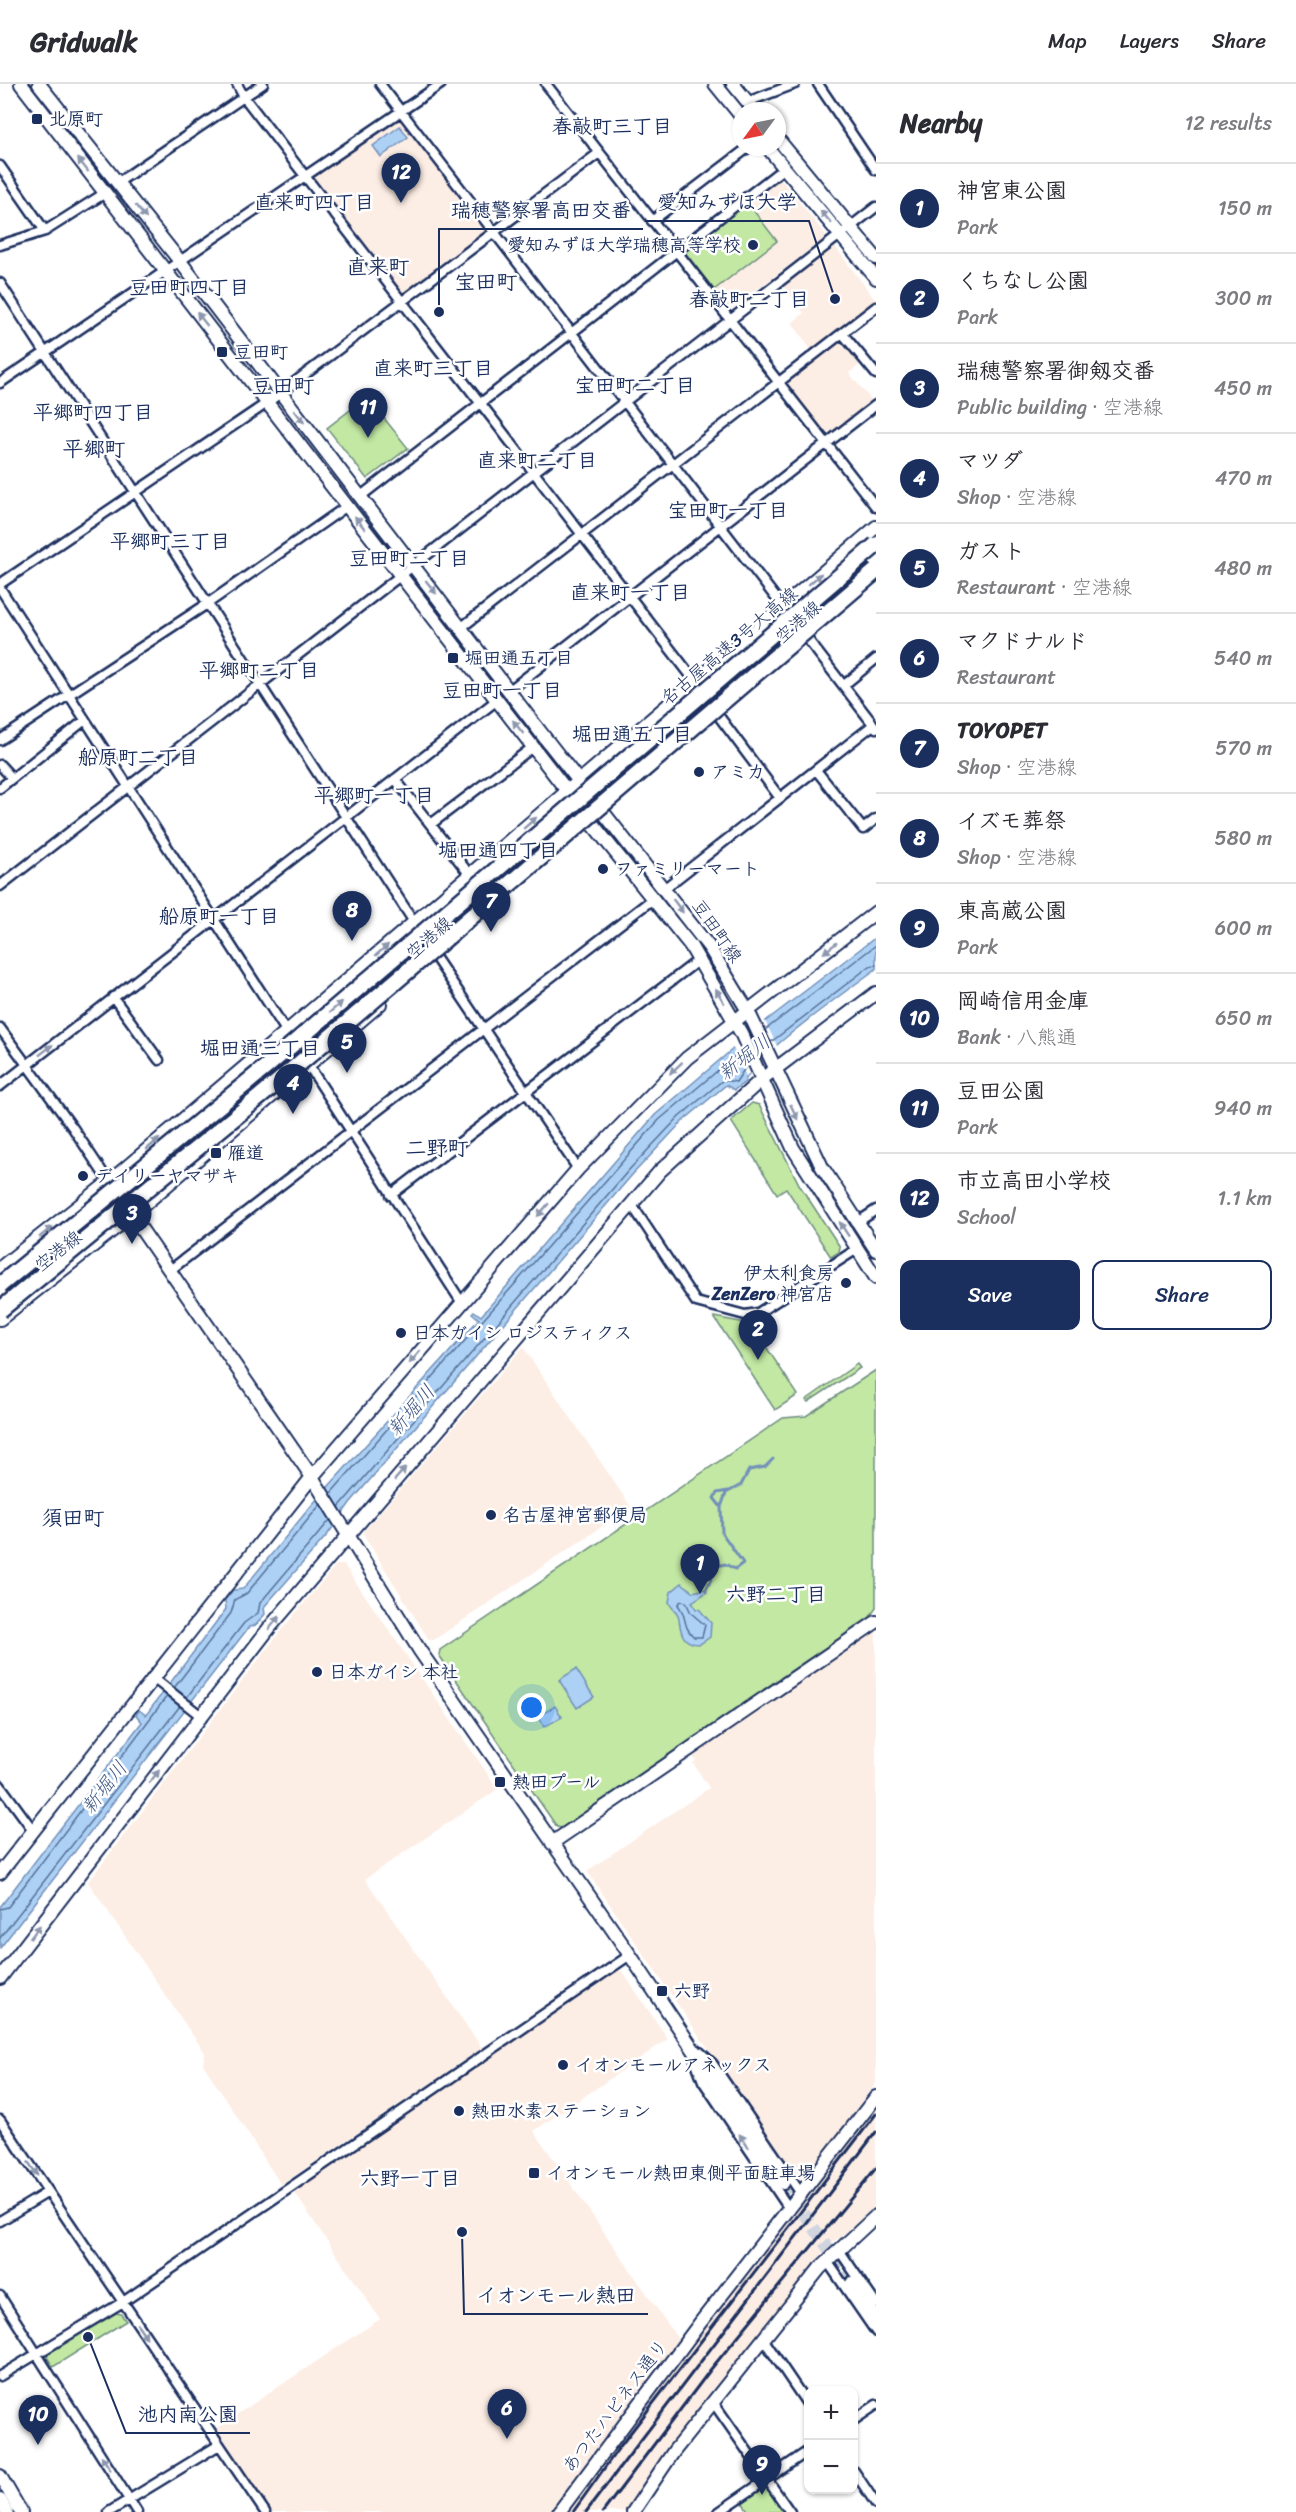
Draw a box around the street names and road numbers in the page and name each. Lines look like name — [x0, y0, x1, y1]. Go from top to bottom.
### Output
street label: 名古屋高速3号大高線 — [653, 578, 805, 714]
street label: 空港線 — [767, 592, 829, 652]
street label: 豆田町線 — [683, 892, 751, 970]
street label: 空港線 — [398, 908, 460, 968]
street label: 空港線 — [27, 1222, 89, 1280]
street label: あつたハピネス通り — [554, 2332, 676, 2480]

